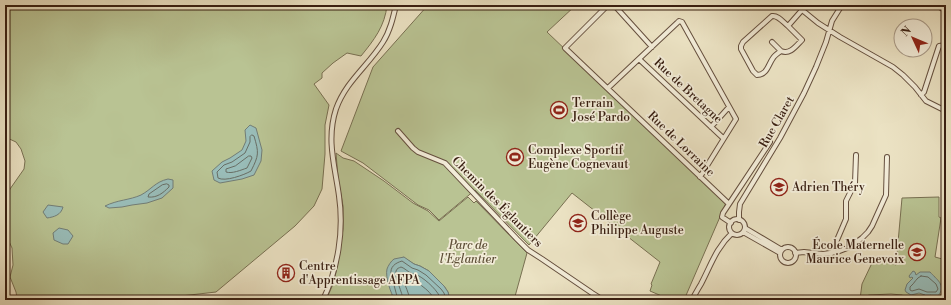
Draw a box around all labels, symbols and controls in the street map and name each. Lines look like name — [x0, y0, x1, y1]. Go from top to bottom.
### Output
north arrow — [893, 18, 933, 58]
text: N — [898, 24, 915, 40]
street label: Rue de Bretagne — [651, 55, 725, 127]
street label: Rue Claret — [756, 93, 798, 150]
place label: Terrain José Pardo — [571, 96, 630, 125]
sports icon: Terrain José Pardo — [549, 100, 569, 120]
street label: Rue de Lorraine — [644, 108, 718, 180]
place label: Complexe Sportif Eugène Cognevaut — [528, 143, 629, 172]
sports icon: Complexe Sportif Eugène Cognevaut — [505, 147, 525, 167]
street label: Chemin des Églantiers — [449, 152, 547, 250]
school or university icon: Adrien Théry — [769, 177, 789, 197]
place label: Adrien Théry — [791, 180, 865, 195]
place label: Collège Philippe Auguste — [591, 209, 684, 238]
school or university icon: Collège Philippe Auguste — [568, 213, 588, 233]
place label: École Maternelle Maurice Genevoix — [806, 236, 905, 267]
park label: Parc de l'Eglantier — [440, 238, 497, 267]
school or university icon: École Maternelle Maurice Genevoix — [907, 242, 927, 262]
place label: Centre d'Apprentissage AFPA — [299, 259, 421, 288]
building icon: Centre d'Apprentissage AFPA — [276, 263, 296, 283]

